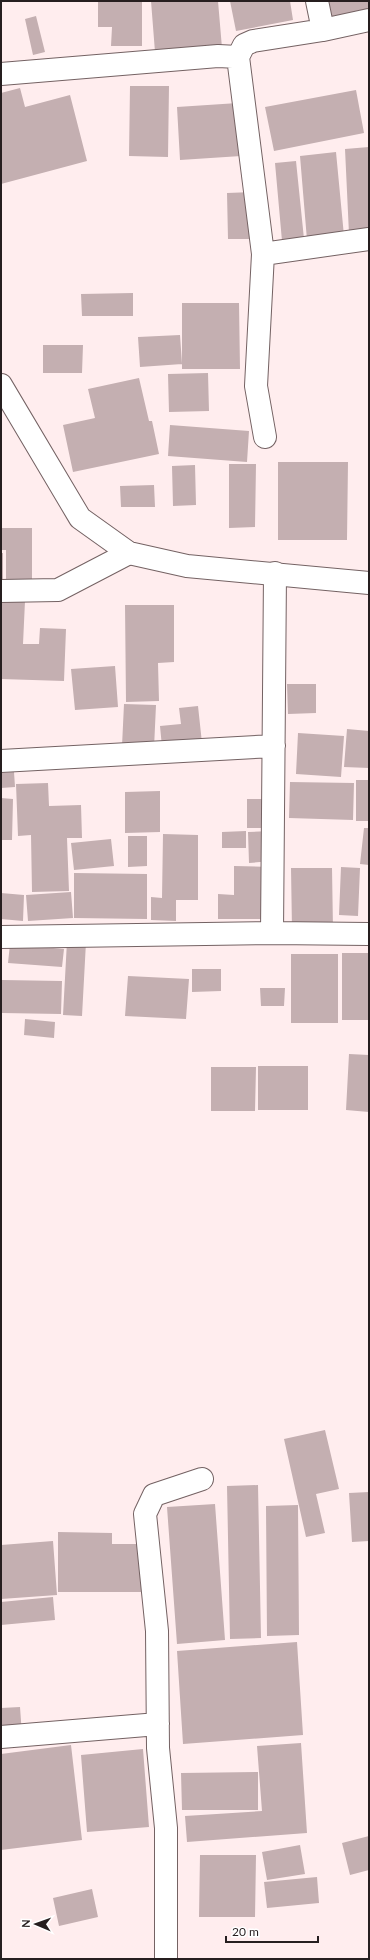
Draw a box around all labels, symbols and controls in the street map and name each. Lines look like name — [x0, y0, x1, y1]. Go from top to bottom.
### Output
north arrow — [16, 1904, 56, 1944]
scale bar — [226, 1918, 318, 1944]
text: N — [19, 1919, 32, 1928]
text: 20 m — [232, 1924, 259, 1939]

